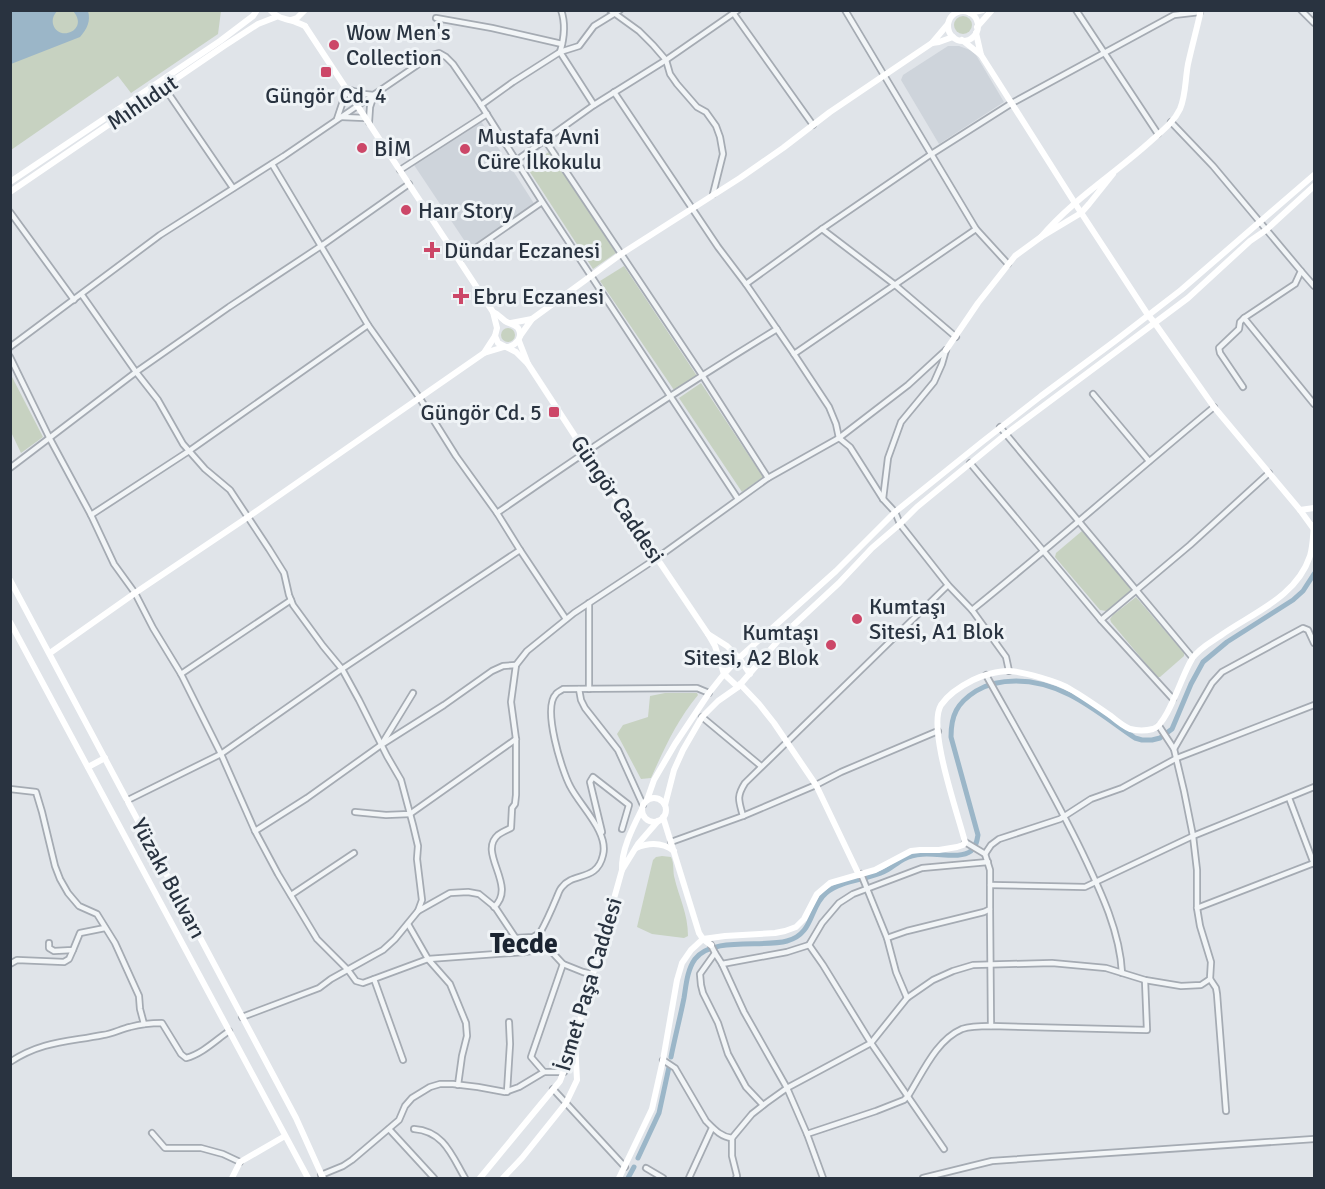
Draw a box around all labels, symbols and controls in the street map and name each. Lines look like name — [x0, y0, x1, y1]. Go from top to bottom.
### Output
place label: Wow Men's Collection — [346, 19, 451, 71]
marker: Wow Men's Collection — [327, 38, 341, 52]
marker: Güngör Cd. 4 — [319, 65, 333, 79]
street label: Mıhlıdut — [102, 69, 183, 136]
place label: Güngör Cd. 4 — [265, 82, 387, 109]
place label: Mustafa Avni Cüre İlkokulu — [477, 123, 602, 175]
place label: BİM — [374, 135, 412, 162]
marker: BİM — [355, 141, 369, 155]
marker: Mustafa Avni Cüre İlkokulu — [458, 142, 472, 156]
place label: Haır Story — [418, 197, 514, 224]
marker: Haır Story — [399, 203, 413, 217]
place label: Dündar Eczanesi — [444, 237, 600, 264]
marker: Dündar Eczanesi — [425, 243, 439, 257]
place label: Ebru Eczanesi — [473, 283, 604, 310]
marker: Ebru Eczanesi — [454, 289, 468, 303]
place label: Güngör Cd. 5 — [421, 399, 542, 426]
marker: Güngör Cd. 5 — [547, 405, 561, 419]
street label: Güngör Caddesi — [565, 430, 670, 568]
place label: Kumtaşı Sitesi, A1 Blok — [869, 593, 1004, 645]
marker: Kumtaşı Sitesi, A1 Blok — [850, 612, 864, 626]
place label: Kumtaşı Sitesi, A2 Blok — [684, 619, 819, 671]
marker: Kumtaşı Sitesi, A2 Blok — [824, 638, 838, 652]
street label: Yüzakı Bulvarı — [126, 813, 212, 943]
street label: İsmet Paşa Caddesi — [549, 894, 628, 1074]
district label: Tecde — [490, 927, 558, 961]

